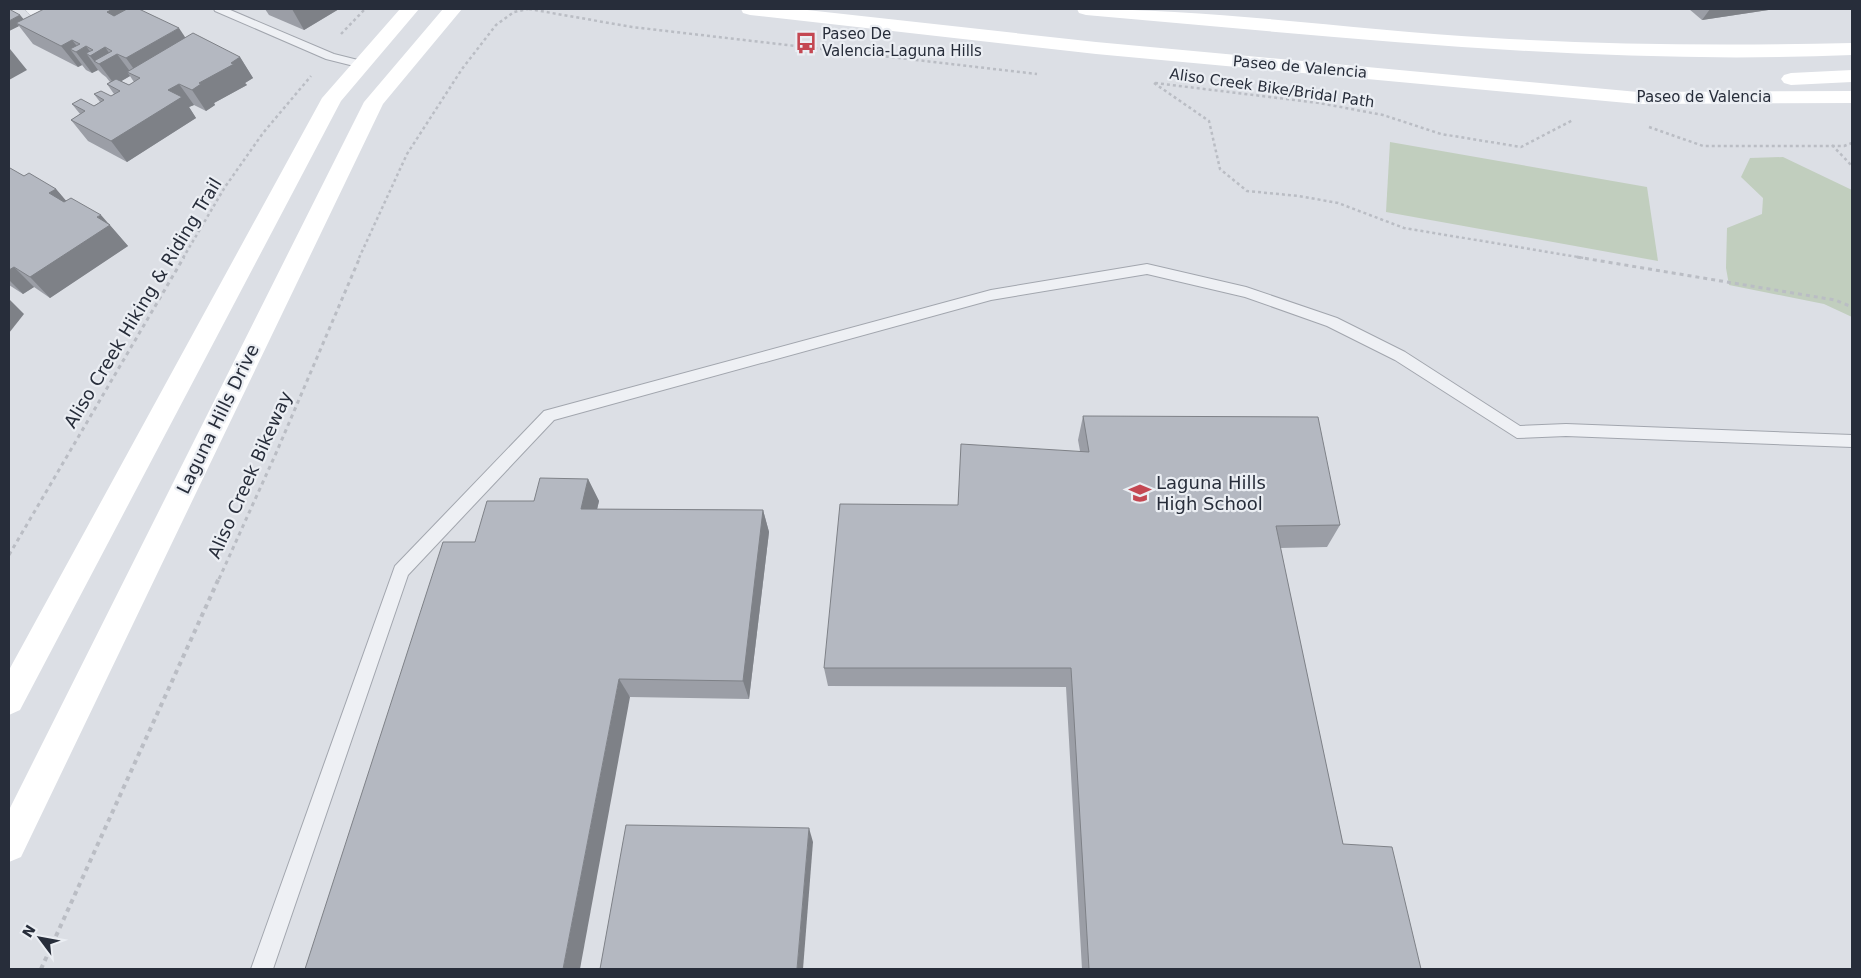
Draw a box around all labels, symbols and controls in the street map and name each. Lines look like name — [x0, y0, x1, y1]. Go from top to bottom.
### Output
place label: Paseo De Valencia-Laguna Hills — [822, 25, 982, 60]
bus stop icon: Paseo De Valencia-Laguna Hills — [793, 30, 819, 56]
street label: Paseo de Valencia — [1232, 52, 1368, 82]
street label: Aliso Creek Bike/Bridal Path — [1168, 65, 1376, 111]
street label: Paseo de Valencia — [1637, 88, 1771, 106]
street label: Aliso Creek Hiking & Riding Trail — [59, 174, 226, 432]
street label: Laguna Hills Drive — [172, 341, 263, 497]
street label: Aliso Creek Bikeway — [203, 388, 296, 562]
place label: Laguna Hills High School — [1156, 472, 1266, 514]
school or university icon: Laguna Hills High School — [1127, 480, 1153, 506]
north arrow — [15, 913, 65, 963]
text: N — [19, 922, 39, 940]

